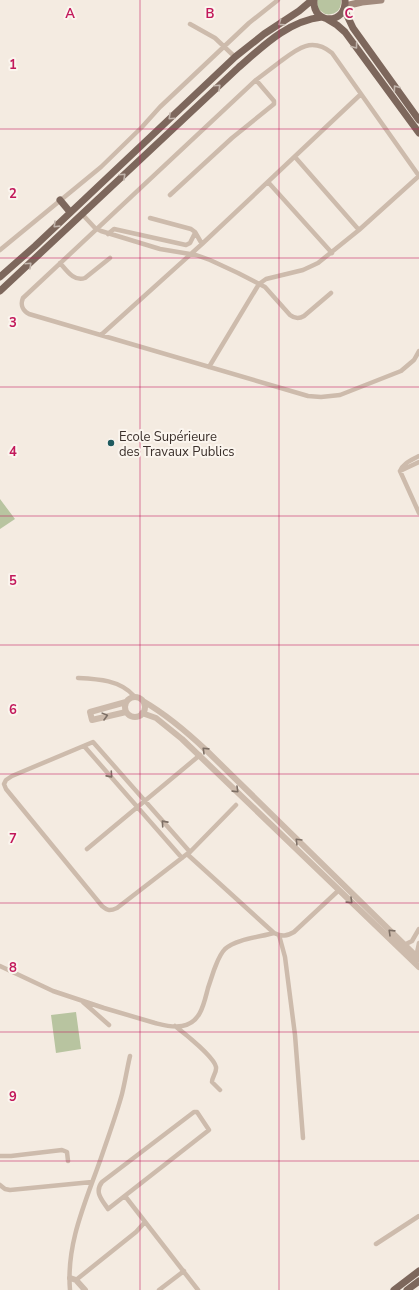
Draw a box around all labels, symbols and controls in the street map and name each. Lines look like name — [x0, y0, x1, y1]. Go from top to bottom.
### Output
text: A — [65, 5, 75, 23]
text: B — [206, 5, 215, 23]
text: C — [345, 5, 354, 23]
one-way arrow — [278, 18, 285, 25]
one-way arrow — [350, 41, 357, 48]
text: 1 — [9, 56, 17, 74]
one-way arrow — [213, 84, 221, 91]
one-way arrow — [393, 85, 401, 92]
one-way arrow — [169, 112, 176, 119]
one-way arrow — [118, 173, 126, 180]
text: 2 — [9, 185, 17, 203]
one-way arrow — [53, 220, 61, 228]
one-way arrow — [24, 263, 31, 270]
text: 3 — [9, 314, 17, 332]
place label: Ecole Supérieure des Travaux Publics — [119, 428, 234, 461]
marker: Ecole Supérieure des Travaux Publics — [106, 438, 116, 448]
text: 4 — [9, 443, 17, 461]
text: 5 — [9, 572, 17, 590]
text: 6 — [9, 701, 17, 719]
one-way arrow — [101, 712, 108, 721]
one-way arrow — [202, 747, 210, 755]
one-way arrow — [105, 770, 112, 778]
one-way arrow — [231, 786, 239, 793]
one-way arrow — [161, 820, 168, 827]
text: 7 — [9, 830, 17, 848]
one-way arrow — [295, 838, 303, 846]
one-way arrow — [345, 896, 353, 903]
one-way arrow — [388, 929, 396, 936]
text: 8 — [9, 959, 17, 977]
text: 9 — [9, 1088, 17, 1106]

